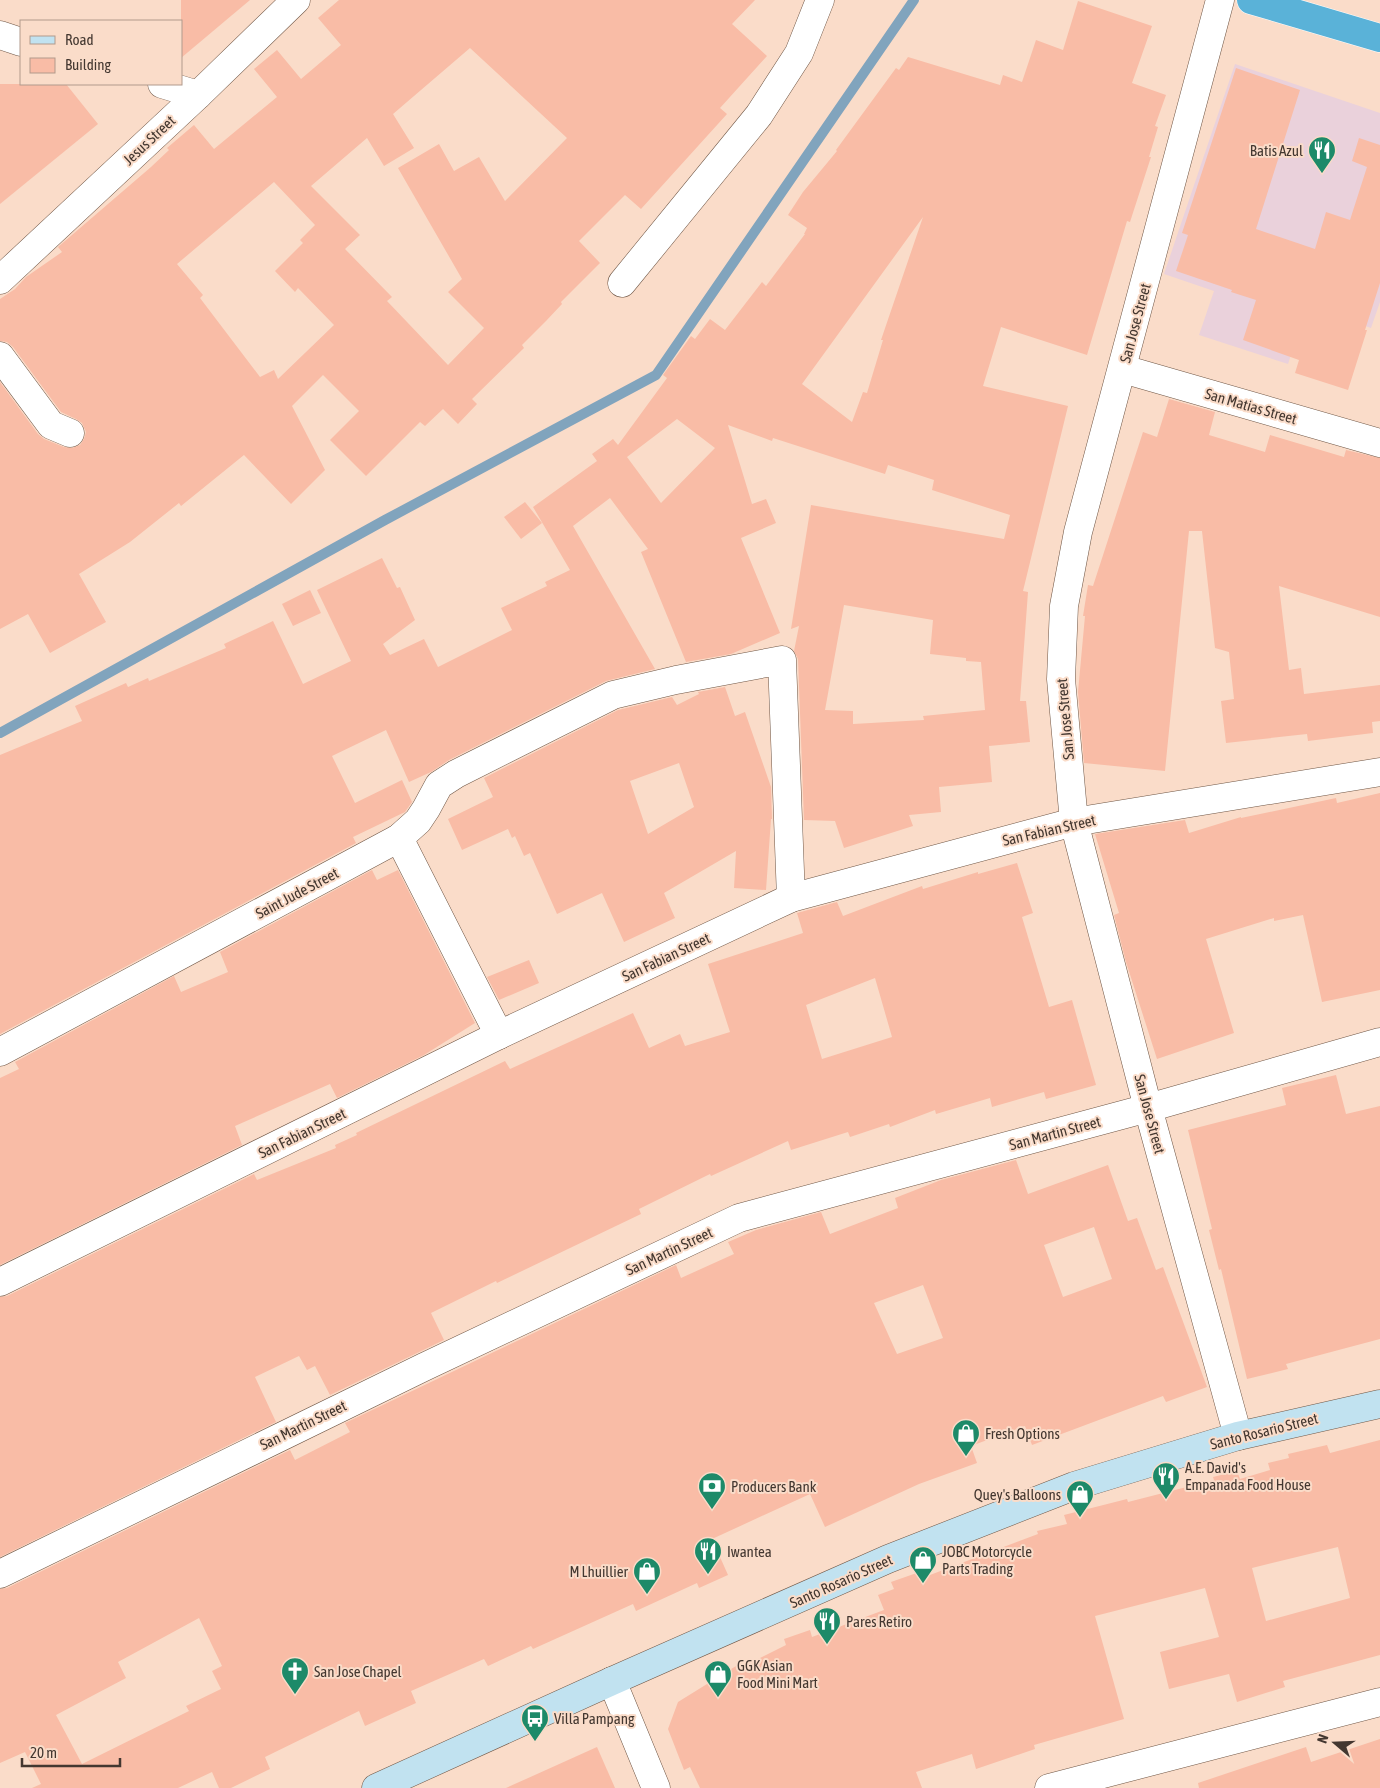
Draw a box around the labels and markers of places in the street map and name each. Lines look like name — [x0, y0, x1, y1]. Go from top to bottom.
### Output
restaurant icon: Batis Azul — [1307, 135, 1337, 174]
place label: Batis Azul — [1250, 142, 1303, 159]
shop icon: Fresh Options — [951, 1418, 981, 1457]
place label: Fresh Options — [985, 1425, 1060, 1442]
place label: A.E. David's Empanada Food House — [1185, 1459, 1311, 1493]
restaurant icon: A.E. David's Empanada Food House — [1151, 1461, 1181, 1500]
bank icon: Producers Bank — [697, 1471, 727, 1510]
place label: Producers Bank — [731, 1478, 817, 1495]
shop icon: Quey's Balloons — [1065, 1479, 1095, 1518]
place label: Quey's Balloons — [974, 1486, 1061, 1503]
restaurant icon: Iwantea — [693, 1536, 723, 1575]
place label: Iwantea — [727, 1543, 772, 1560]
place label: JOBC Motorcycle Parts Trading — [942, 1543, 1032, 1577]
shop icon: JOBC Motorcycle Parts Trading — [908, 1545, 938, 1584]
shop icon: M Lhuillier — [632, 1556, 662, 1595]
place label: M Lhuillier — [569, 1563, 629, 1580]
restaurant icon: Pares Retiro — [812, 1606, 842, 1645]
place label: Pares Retiro — [846, 1613, 912, 1630]
church icon: San Jose Chapel — [280, 1656, 310, 1695]
place label: GGK Asian Food Mini Mart — [737, 1657, 818, 1691]
shop icon: GGK Asian Food Mini Mart — [703, 1659, 733, 1698]
place label: San Jose Chapel — [314, 1663, 402, 1680]
bus stop icon: Villa Pampang — [520, 1703, 550, 1742]
place label: Villa Pampang — [554, 1710, 635, 1727]

